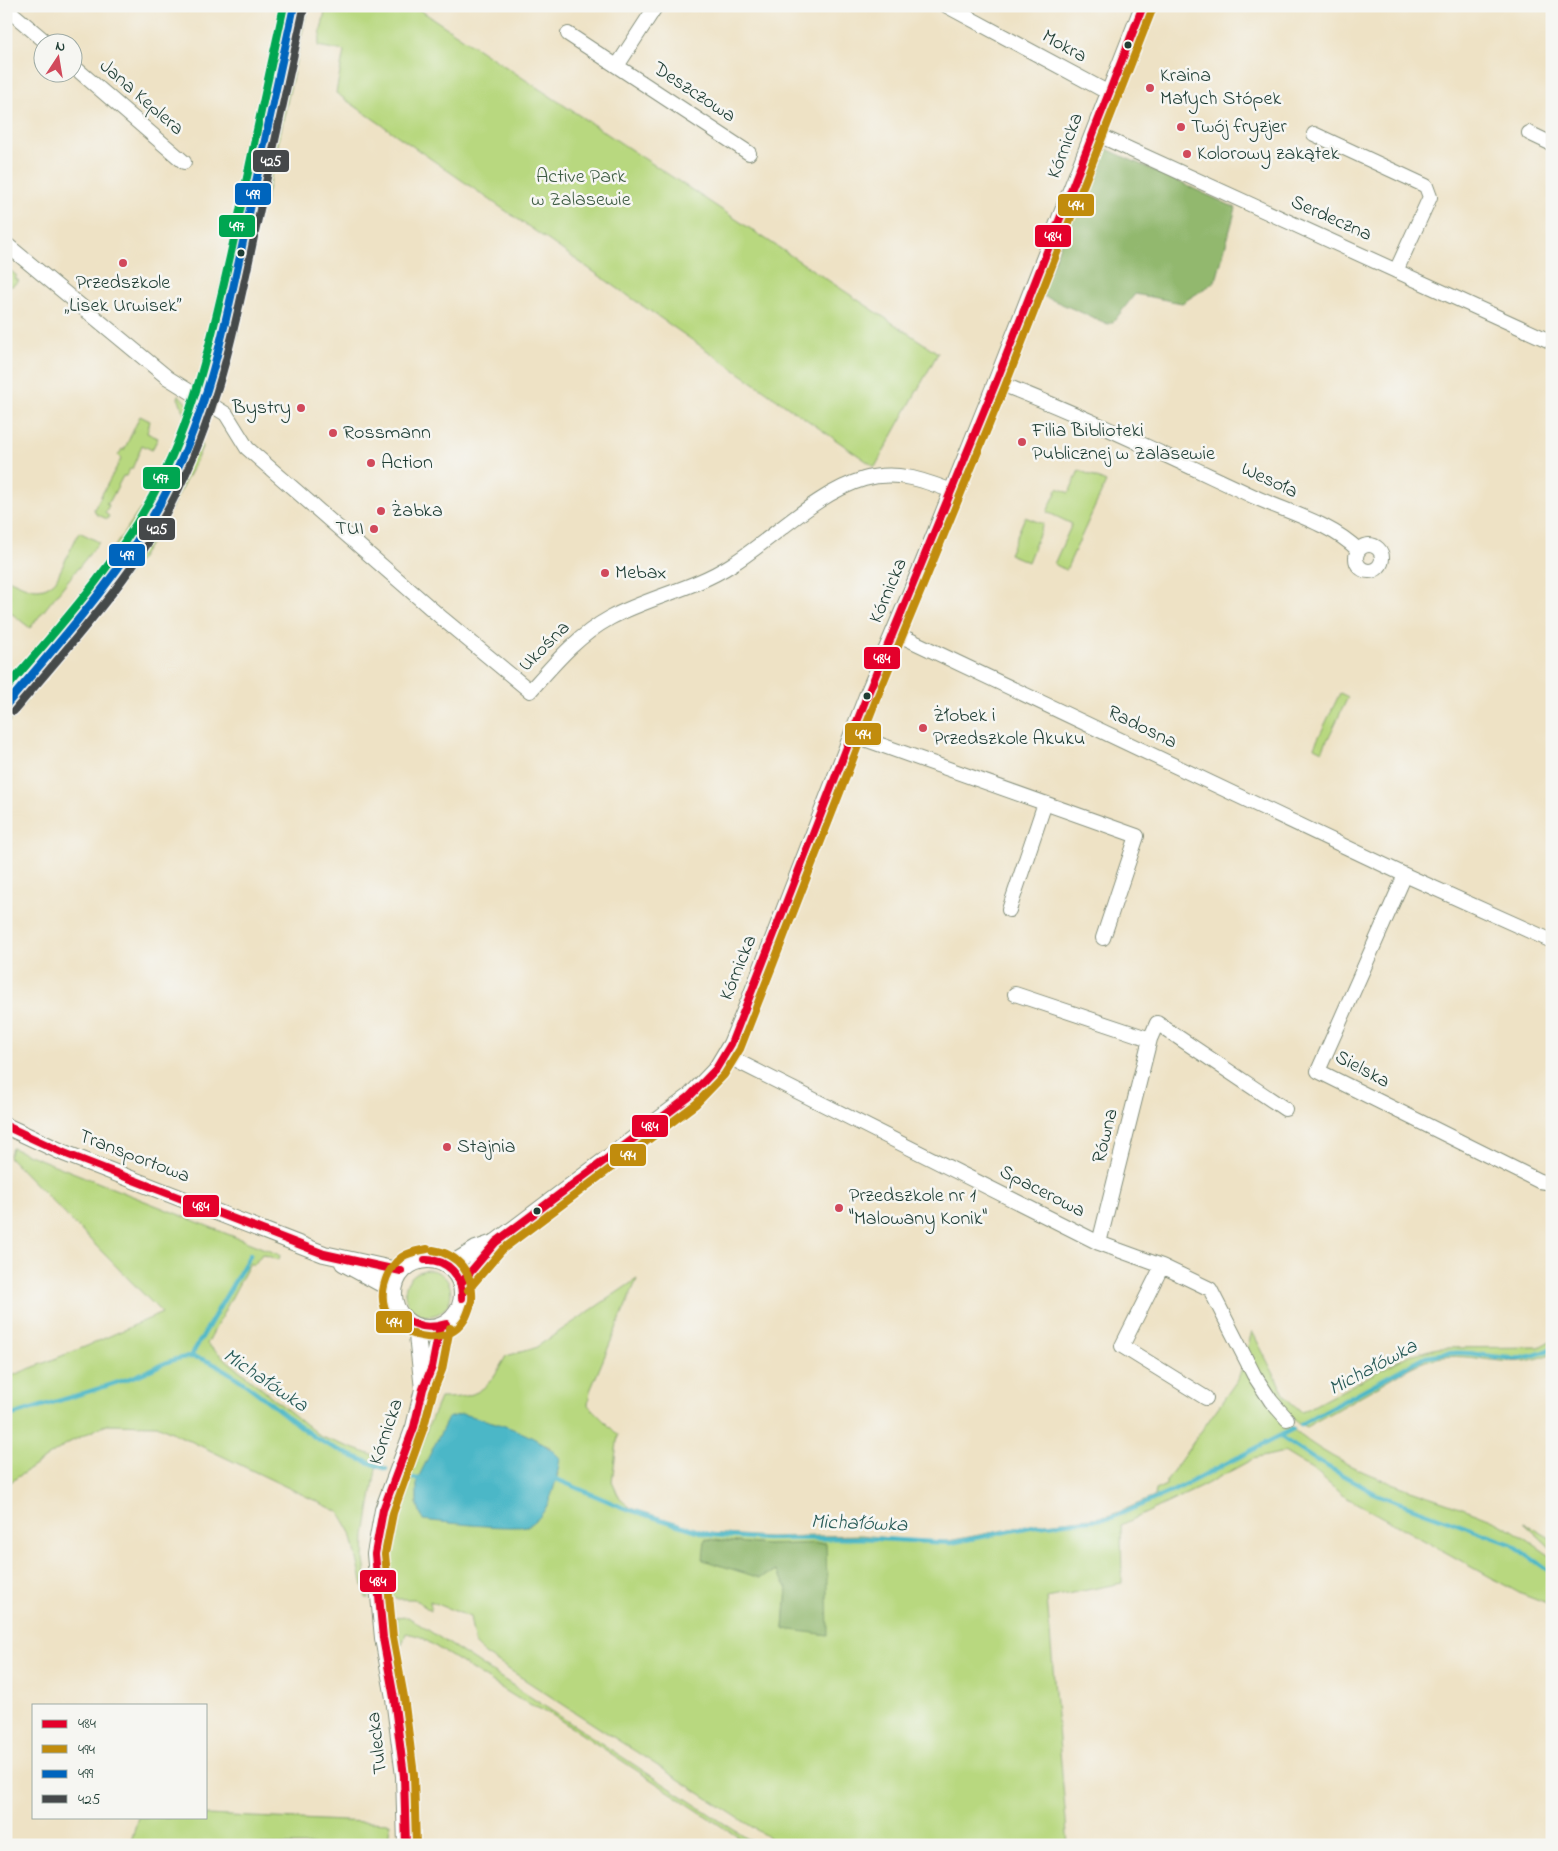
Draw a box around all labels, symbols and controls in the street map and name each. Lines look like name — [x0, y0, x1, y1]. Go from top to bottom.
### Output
street label: Mokra — [1036, 23, 1092, 71]
north arrow — [32, 32, 82, 82]
text: N — [54, 35, 67, 58]
unlabelled marker — [1123, 40, 1133, 50]
street label: Jana Keplera — [92, 53, 190, 143]
street label: Deszczowa — [646, 55, 741, 131]
place label: Kraina Małych Stópek — [1160, 62, 1281, 114]
marker: Kraina Małych Stópek — [1144, 82, 1156, 94]
street label: Kórnicka — [1040, 109, 1092, 183]
place label: Twój fryzjer — [1191, 113, 1288, 142]
marker: Twój fryzjer — [1175, 121, 1187, 133]
place label: Kolorowy zakątek — [1197, 140, 1340, 169]
marker: Kolorowy zakątek — [1181, 148, 1193, 160]
line badge: 425 — [252, 149, 290, 173]
text: 425 — [260, 152, 281, 173]
park label: Active Park w Zalasewie — [531, 163, 631, 215]
line badge: 499 — [234, 182, 272, 206]
text: 499 — [245, 185, 261, 206]
street label: Serdeczna — [1286, 188, 1376, 250]
line badge: 494 — [1057, 193, 1095, 217]
text: 494 — [1067, 196, 1084, 217]
line badge: 497 — [218, 214, 256, 238]
text: 497 — [228, 217, 245, 238]
line badge: 484 — [1034, 224, 1072, 248]
text: 484 — [1044, 227, 1062, 248]
unlabelled marker — [236, 248, 246, 258]
marker: Przedszkole „Lisek Urwisek” — [117, 257, 129, 269]
place label: Przedszkole „Lisek Urwisek” — [65, 269, 182, 321]
place label: Bystry — [231, 394, 291, 423]
marker: Bystry — [295, 402, 307, 414]
place label: Filia Biblioteki Publicznej w Zalasewie — [1031, 417, 1215, 469]
place label: Rossmann — [343, 419, 431, 448]
marker: Rossmann — [327, 427, 339, 439]
marker: Filia Biblioteki Publicznej w Zalasewie — [1016, 436, 1028, 448]
place label: Action — [381, 449, 433, 478]
street label: Wesoła — [1236, 455, 1302, 507]
marker: Action — [365, 457, 377, 469]
line badge: 497 — [142, 466, 181, 490]
text: 497 — [152, 469, 169, 490]
place label: Żabka — [391, 497, 443, 526]
marker: Żabka — [375, 505, 387, 517]
place label: TUI — [335, 515, 364, 544]
line badge: 425 — [138, 517, 176, 541]
text: 425 — [146, 520, 167, 541]
marker: TUI — [368, 523, 380, 535]
line badge: 499 — [108, 543, 146, 567]
text: 499 — [119, 546, 135, 567]
street label: Kórnicka — [862, 554, 916, 628]
place label: Mebax — [615, 559, 666, 588]
marker: Mebax — [599, 567, 611, 579]
street label: Ukośna — [513, 615, 577, 679]
line badge: 484 — [863, 646, 901, 670]
text: 484 — [873, 649, 891, 670]
unlabelled marker — [862, 691, 872, 701]
street label: Radosna — [1102, 699, 1182, 757]
place label: Żłobek i Przedszkole Akuku — [933, 702, 1085, 754]
line badge: 494 — [844, 722, 882, 746]
marker: Żłobek i Przedszkole Akuku — [917, 722, 929, 734]
text: 494 — [854, 725, 871, 746]
street label: Kórnicka — [713, 931, 765, 1005]
street label: Sielska — [1329, 1043, 1395, 1097]
street label: Równa — [1085, 1106, 1127, 1166]
line badge: 484 — [631, 1114, 669, 1138]
text: 484 — [641, 1117, 659, 1138]
street label: Transportowa — [74, 1122, 194, 1192]
place label: Stajnia — [457, 1133, 516, 1162]
marker: Stajnia — [441, 1141, 453, 1153]
line badge: 494 — [609, 1143, 647, 1167]
text: 494 — [619, 1146, 636, 1167]
street label: Spacerowa — [994, 1158, 1090, 1226]
place label: Przedszkole nr 1 "Malowany Konik" — [849, 1182, 988, 1234]
line badge: 484 — [182, 1194, 220, 1218]
text: 484 — [192, 1197, 210, 1218]
marker: Przedszkole nr 1 "Malowany Konik" — [833, 1202, 845, 1214]
unlabelled marker — [532, 1206, 542, 1216]
line badge: 494 — [375, 1310, 413, 1334]
text: 494 — [385, 1313, 402, 1334]
water label: Michałówka — [1323, 1332, 1423, 1404]
water label: Michałówka — [217, 1342, 314, 1421]
street label: Kórnicka — [362, 1395, 412, 1469]
water label: Michałówka — [810, 1507, 909, 1541]
line badge: 484 — [359, 1569, 397, 1593]
text: 484 — [369, 1572, 387, 1593]
legend — [32, 1704, 208, 1818]
street label: Tulecka — [360, 1710, 396, 1776]
text: 484 — [78, 1713, 96, 1735]
text: 494 — [78, 1739, 95, 1761]
text: 499 — [78, 1763, 94, 1785]
text: 425 — [78, 1789, 101, 1811]

